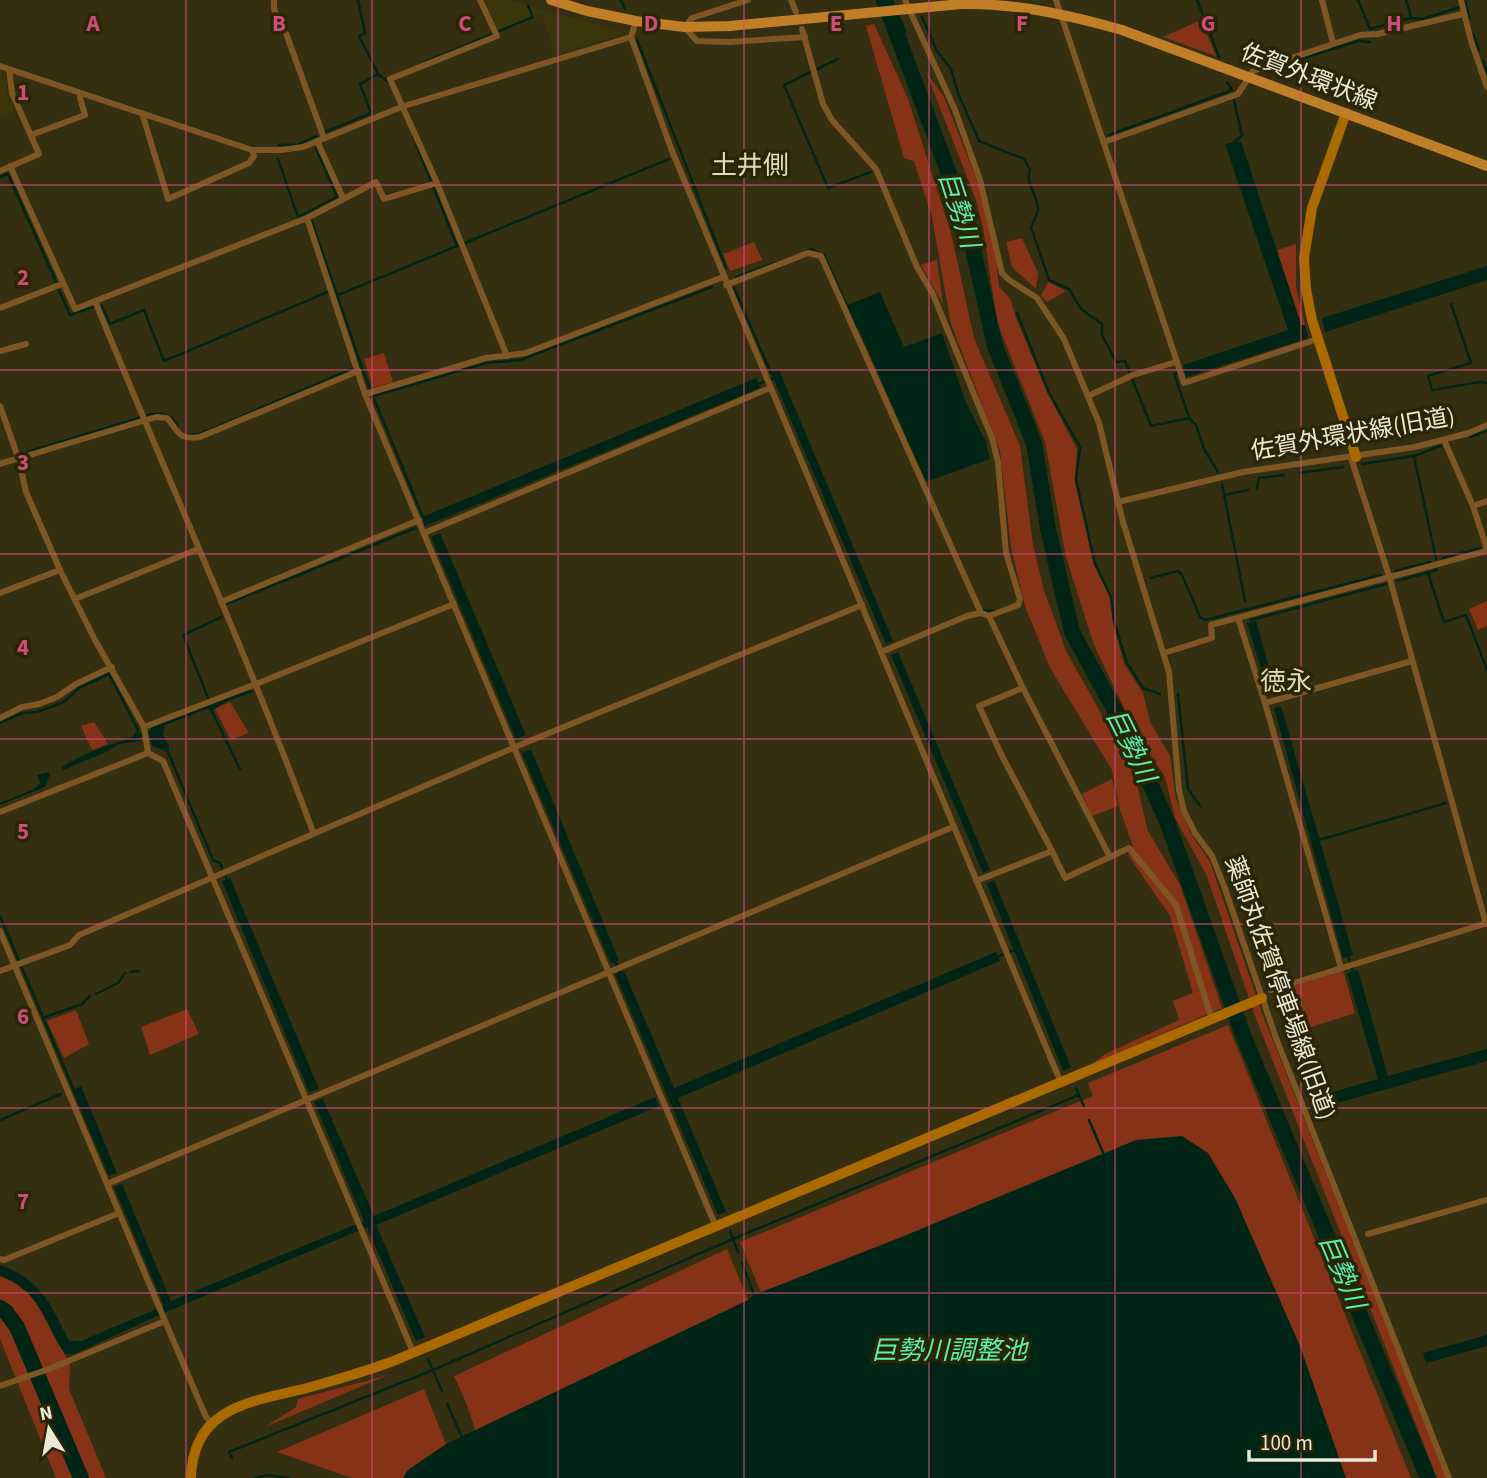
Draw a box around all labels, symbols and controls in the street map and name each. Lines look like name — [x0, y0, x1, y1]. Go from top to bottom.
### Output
text: A — [85, 7, 100, 40]
text: B — [272, 7, 286, 40]
text: C — [458, 7, 472, 40]
text: D — [644, 7, 658, 40]
text: E — [830, 7, 842, 40]
text: F — [1016, 7, 1028, 40]
text: G — [1201, 7, 1215, 40]
text: H — [1386, 7, 1402, 40]
street label: 佐賀外環状線 — [1236, 35, 1382, 119]
text: 1 — [17, 76, 29, 109]
district label: 土井側 — [711, 147, 789, 184]
water label: 巨勢川 — [929, 167, 990, 256]
text: 2 — [17, 261, 29, 294]
street label: 佐賀外環状線(旧道) — [1248, 399, 1458, 469]
text: 3 — [17, 446, 29, 479]
text: 4 — [17, 631, 29, 664]
district label: 徳永 — [1260, 663, 1312, 700]
water label: 巨勢川 — [1097, 703, 1166, 792]
text: 5 — [17, 815, 29, 848]
street label: 薬師丸佐賀停車場線(旧道) — [1216, 851, 1344, 1125]
text: 6 — [17, 1000, 29, 1033]
text: 7 — [17, 1185, 29, 1218]
water label: 巨勢川 — [1310, 1229, 1375, 1318]
water label: 巨勢川調整池 — [871, 1332, 1030, 1369]
north arrow — [14, 1394, 84, 1464]
text: N — [37, 1399, 55, 1428]
scale bar — [1249, 1418, 1375, 1462]
text: 100 m — [1260, 1428, 1313, 1458]

